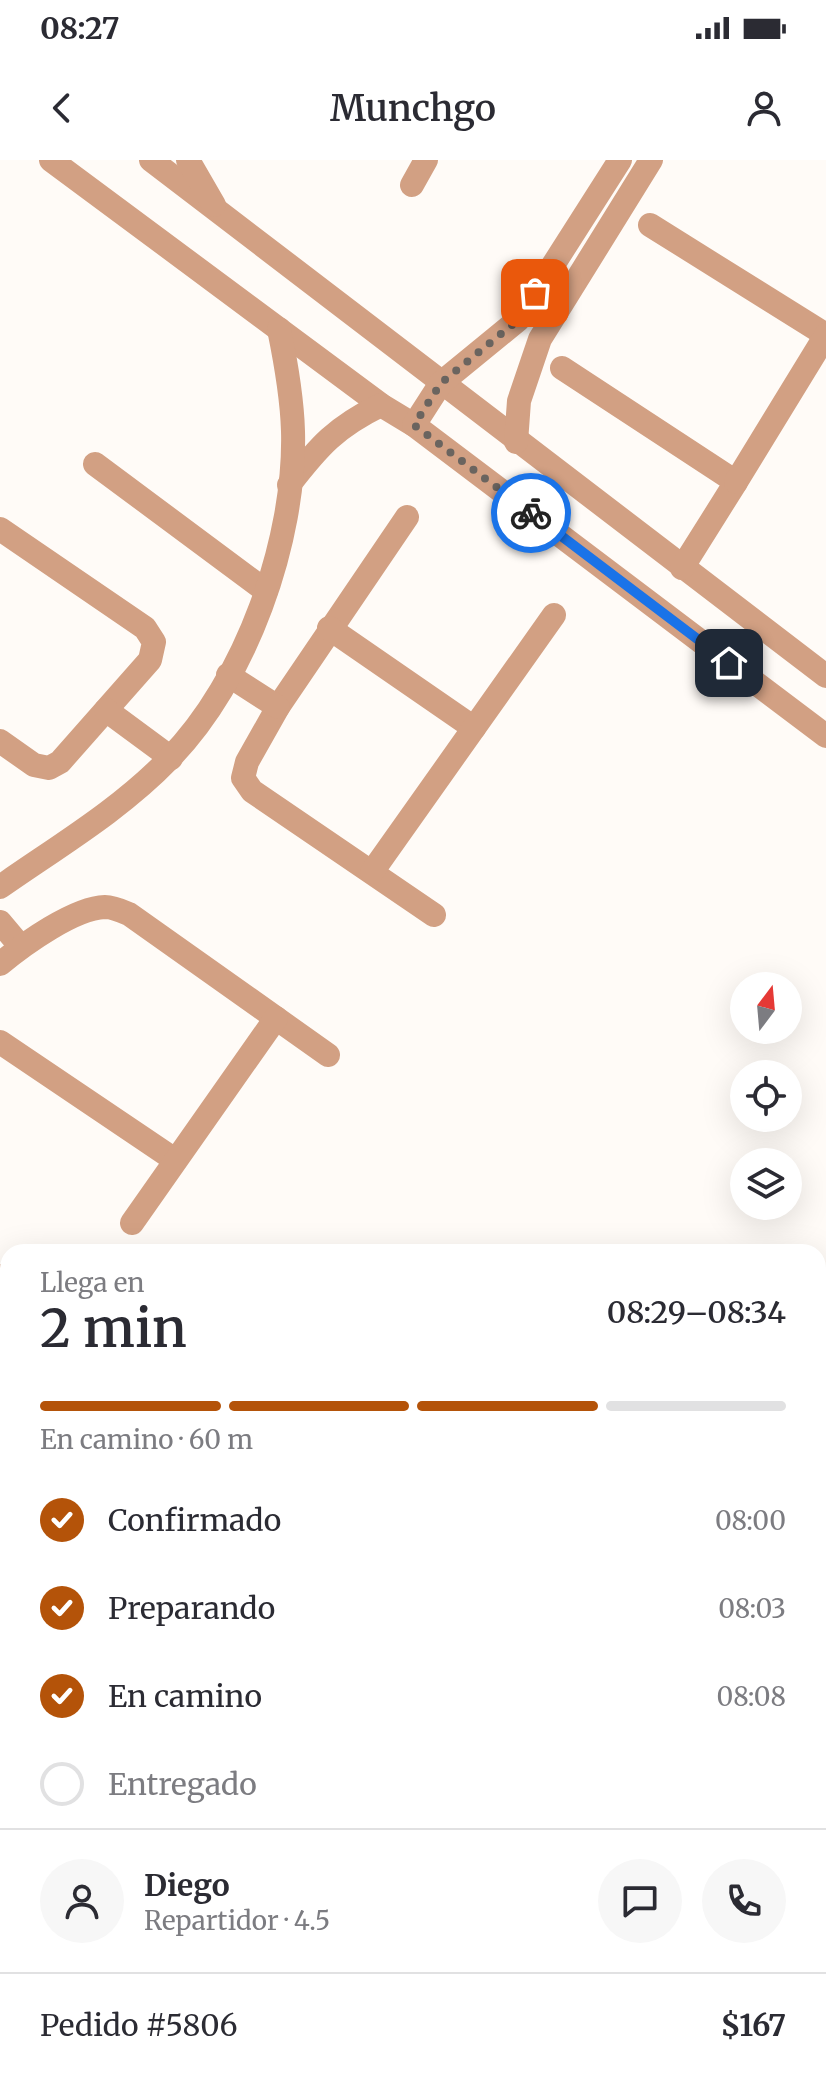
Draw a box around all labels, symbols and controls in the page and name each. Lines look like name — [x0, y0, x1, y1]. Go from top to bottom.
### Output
text: 08:27 — [40, 9, 120, 47]
icon: back — [40, 86, 84, 130]
text: Munchgo — [330, 86, 496, 131]
icon: person — [742, 86, 786, 130]
pin — [501, 259, 569, 327]
icon: bag — [513, 271, 557, 315]
courier — [491, 473, 571, 553]
icon: bike — [509, 491, 553, 535]
pin — [695, 629, 763, 697]
icon: home — [707, 641, 751, 685]
north arrow — [730, 972, 802, 1044]
map controls — [730, 972, 802, 1220]
button: locate — [730, 1060, 802, 1132]
button: layers — [730, 1148, 802, 1220]
text: Llega en — [40, 1266, 144, 1299]
text: 08:29–08:34 — [607, 1293, 786, 1331]
text: 2 min — [40, 1296, 187, 1361]
text: En camino · 60 m — [40, 1423, 253, 1456]
icon: check — [40, 1498, 84, 1542]
text: Confirmado — [108, 1501, 281, 1539]
text: 08:00 — [715, 1504, 786, 1537]
icon: check — [40, 1586, 84, 1630]
text: Preparando — [108, 1589, 275, 1627]
text: 08:03 — [718, 1592, 786, 1625]
icon: check — [40, 1674, 84, 1718]
text: En camino — [108, 1677, 262, 1715]
text: 08:08 — [717, 1680, 786, 1713]
text: Entregado — [108, 1765, 257, 1803]
button: person — [40, 1859, 124, 1943]
button: chat — [598, 1859, 682, 1943]
button: phone — [702, 1859, 786, 1943]
text: Diego — [144, 1866, 230, 1904]
text: Repartidor · 4.5 — [144, 1904, 330, 1937]
text: Pedido #5806 — [40, 2006, 238, 2044]
text: $167 — [720, 2006, 786, 2044]

